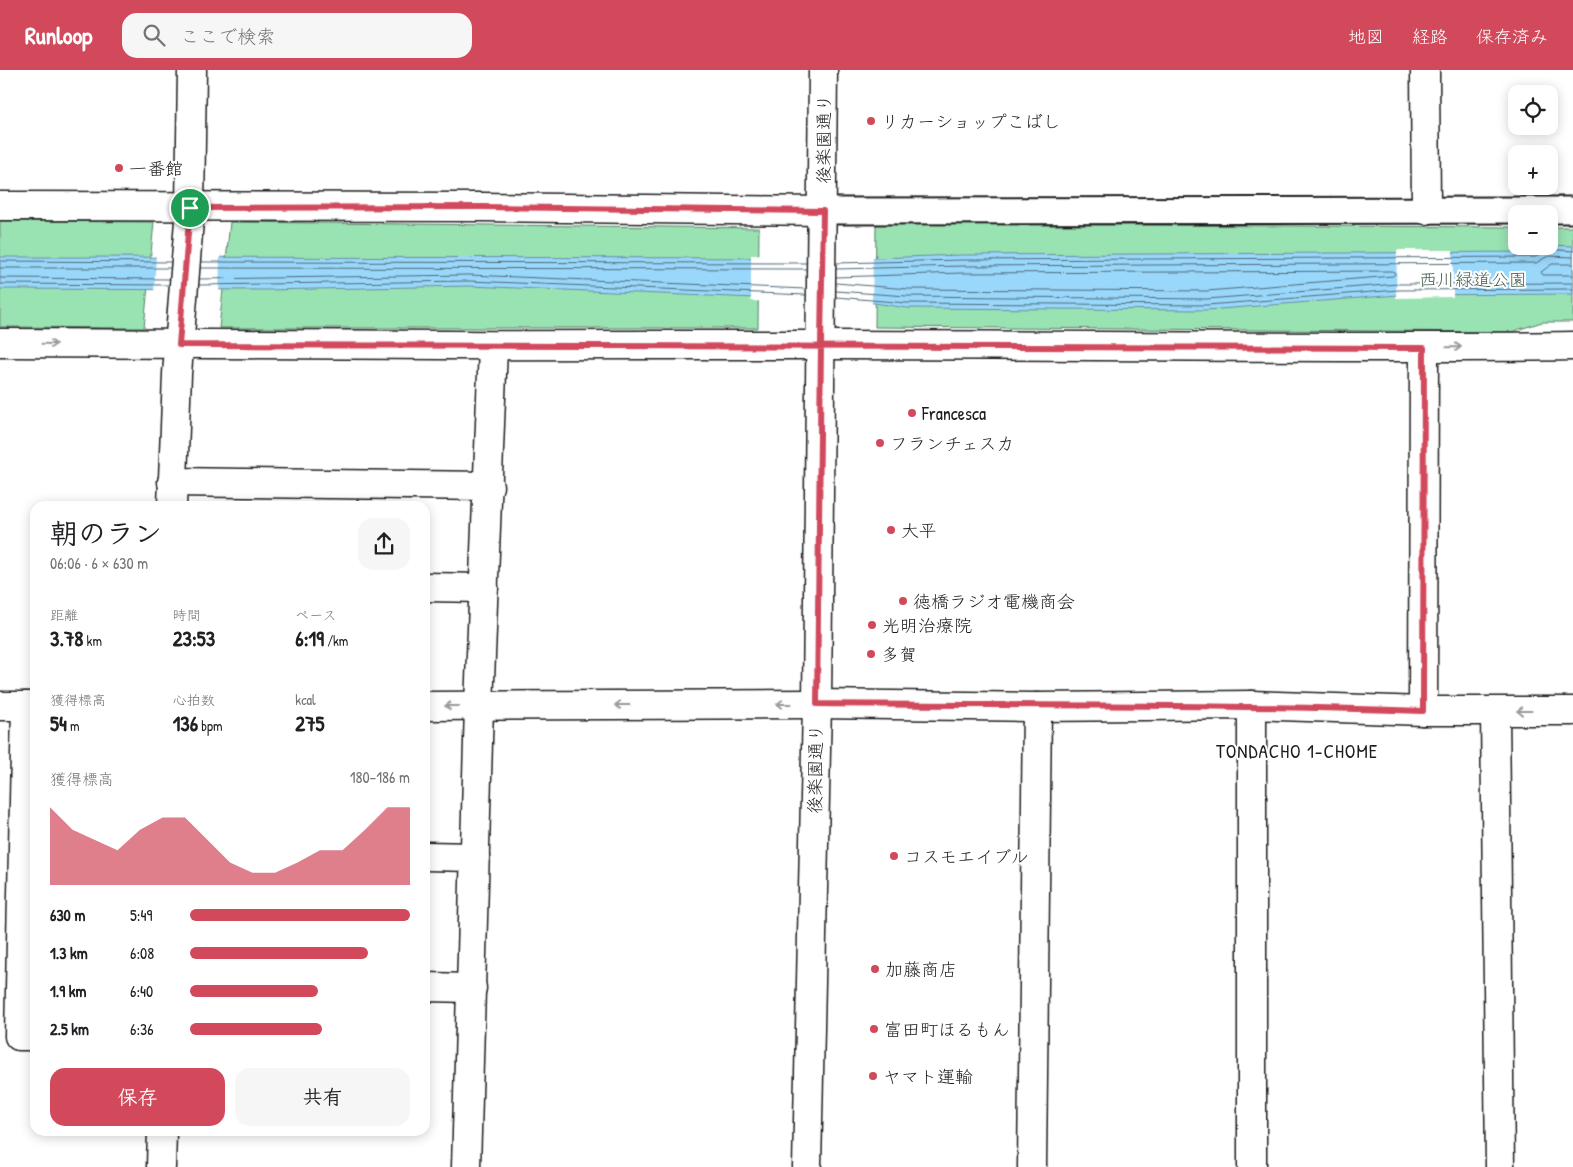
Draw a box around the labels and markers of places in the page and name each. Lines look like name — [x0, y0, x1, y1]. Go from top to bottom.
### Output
place label: リカーショップこばし — [881, 109, 1061, 134]
marker: リカーショップこばし — [865, 115, 877, 127]
place label: 一番館 — [129, 156, 183, 181]
marker: 一番館 — [113, 162, 125, 174]
pin — [169, 187, 211, 229]
place label: Francesca — [921, 401, 986, 426]
marker: Francesca — [906, 407, 918, 419]
place label: フランチェスカ — [890, 431, 1015, 456]
marker: フランチェスカ — [874, 437, 886, 449]
place label: 大平 — [901, 518, 937, 543]
marker: 大平 — [885, 524, 897, 536]
place label: 徳橋ラジオ電機商会 — [913, 589, 1075, 614]
marker: 徳橋ラジオ電機商会 — [897, 595, 909, 607]
place label: 光明治療院 — [882, 613, 972, 638]
marker: 光明治療院 — [866, 619, 878, 631]
place label: 多賀 — [881, 642, 917, 667]
marker: 多賀 — [865, 648, 877, 660]
place label: コスモエイブル — [904, 844, 1029, 869]
marker: コスモエイブル — [888, 850, 900, 862]
place label: 加藤商店 — [885, 957, 957, 982]
marker: 加藤商店 — [869, 963, 881, 975]
place label: 富田町ほるもん — [884, 1017, 1010, 1042]
marker: 富田町ほるもん — [868, 1023, 880, 1035]
place label: ヤマト運輸 — [883, 1064, 973, 1089]
marker: ヤマト運輸 — [867, 1070, 879, 1082]

